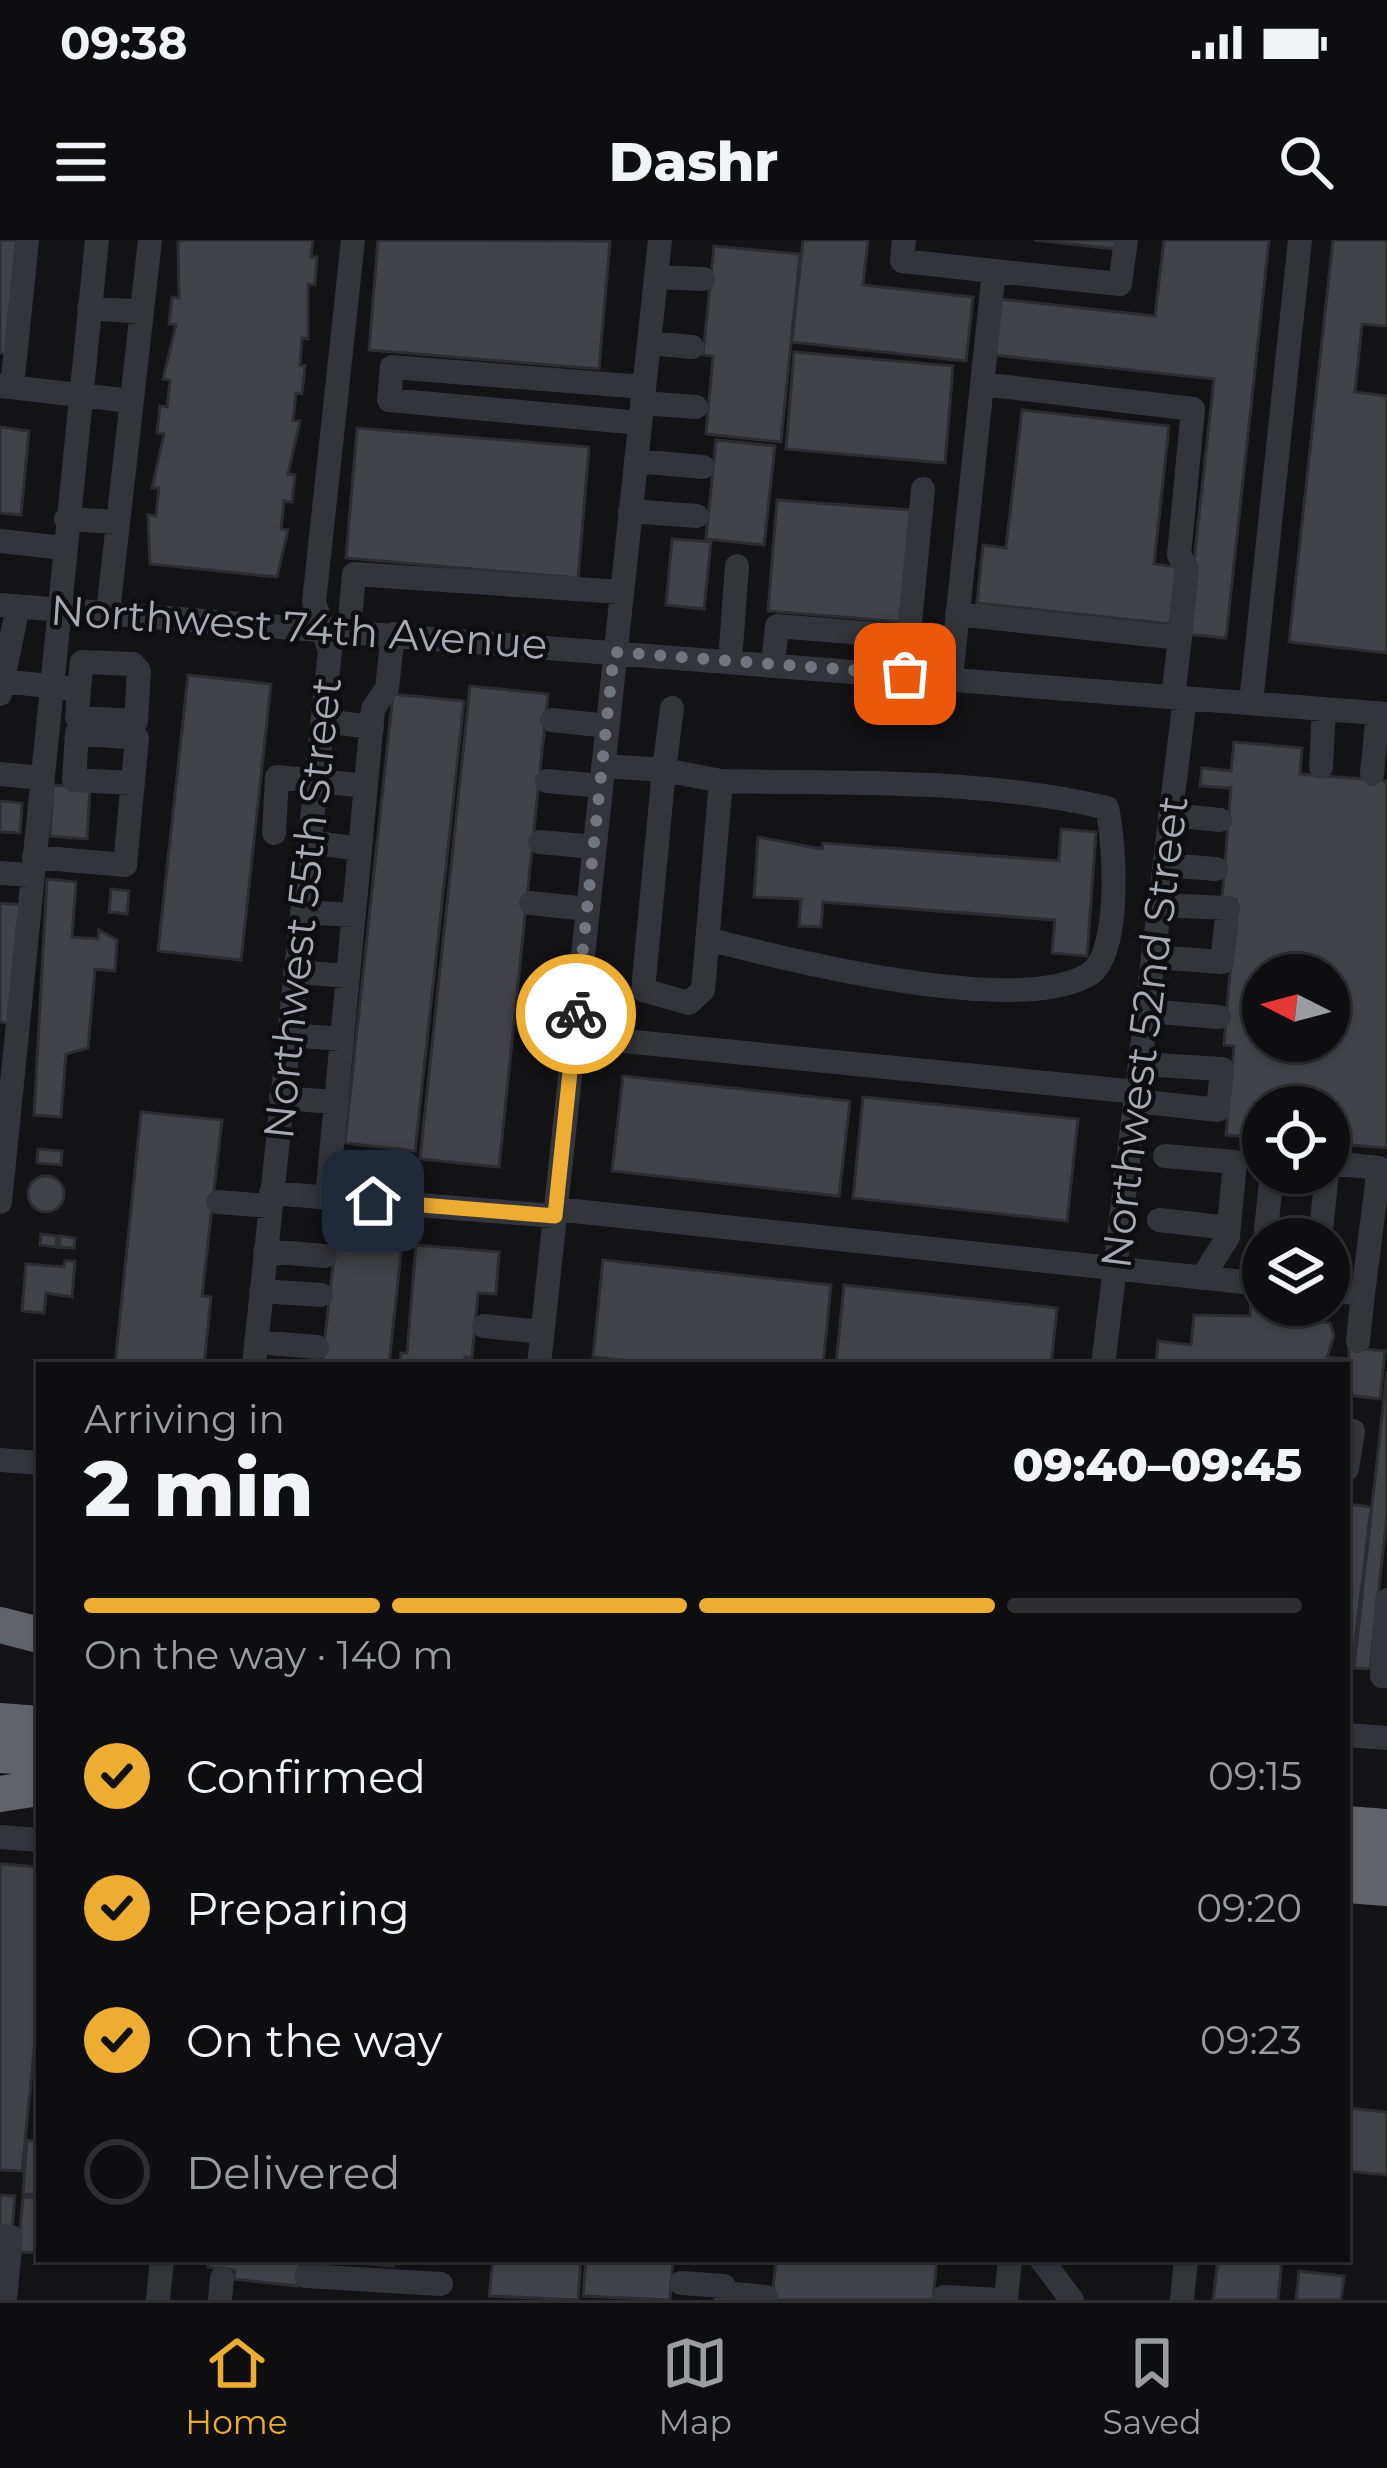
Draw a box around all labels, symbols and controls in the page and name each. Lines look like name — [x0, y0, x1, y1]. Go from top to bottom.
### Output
text: 09:38 — [60, 15, 187, 70]
icon: menu — [48, 129, 114, 195]
text: Dashr — [609, 129, 778, 195]
icon: search — [1273, 129, 1339, 195]
street label: Northwest 74th Avenue — [49, 584, 549, 670]
pin — [854, 623, 956, 725]
icon: bag — [872, 641, 938, 707]
street label: Northwest 55th Street — [252, 675, 352, 1141]
street label: Northwest 52nd Street — [1089, 793, 1199, 1271]
courier — [516, 954, 636, 1074]
north arrow — [1242, 954, 1350, 1062]
map controls — [1242, 954, 1350, 1326]
icon: bike — [543, 981, 609, 1047]
button: locate — [1242, 1086, 1350, 1194]
pin — [322, 1150, 424, 1252]
icon: home — [340, 1168, 406, 1234]
button: layers — [1242, 1218, 1350, 1326]
text: Arriving in — [84, 1395, 285, 1443]
text: 09:40–09:45 — [1013, 1437, 1302, 1492]
text: 2 min — [84, 1440, 314, 1536]
text: On the way · 140 m — [84, 1631, 454, 1679]
icon: check — [84, 1743, 150, 1809]
text: Confirmed — [186, 1749, 426, 1804]
text: 09:15 — [1208, 1752, 1302, 1800]
icon: check — [84, 1875, 150, 1941]
text: Preparing — [186, 1881, 410, 1936]
text: 09:20 — [1196, 1884, 1302, 1932]
icon: check — [84, 2007, 150, 2073]
text: On the way — [186, 2013, 442, 2068]
text: 09:23 — [1200, 2016, 1302, 2064]
text: Delivered — [186, 2145, 401, 2200]
tab: Home — [185, 2330, 288, 2442]
tab: Map — [658, 2330, 732, 2442]
tab: Saved — [1103, 2330, 1202, 2442]

